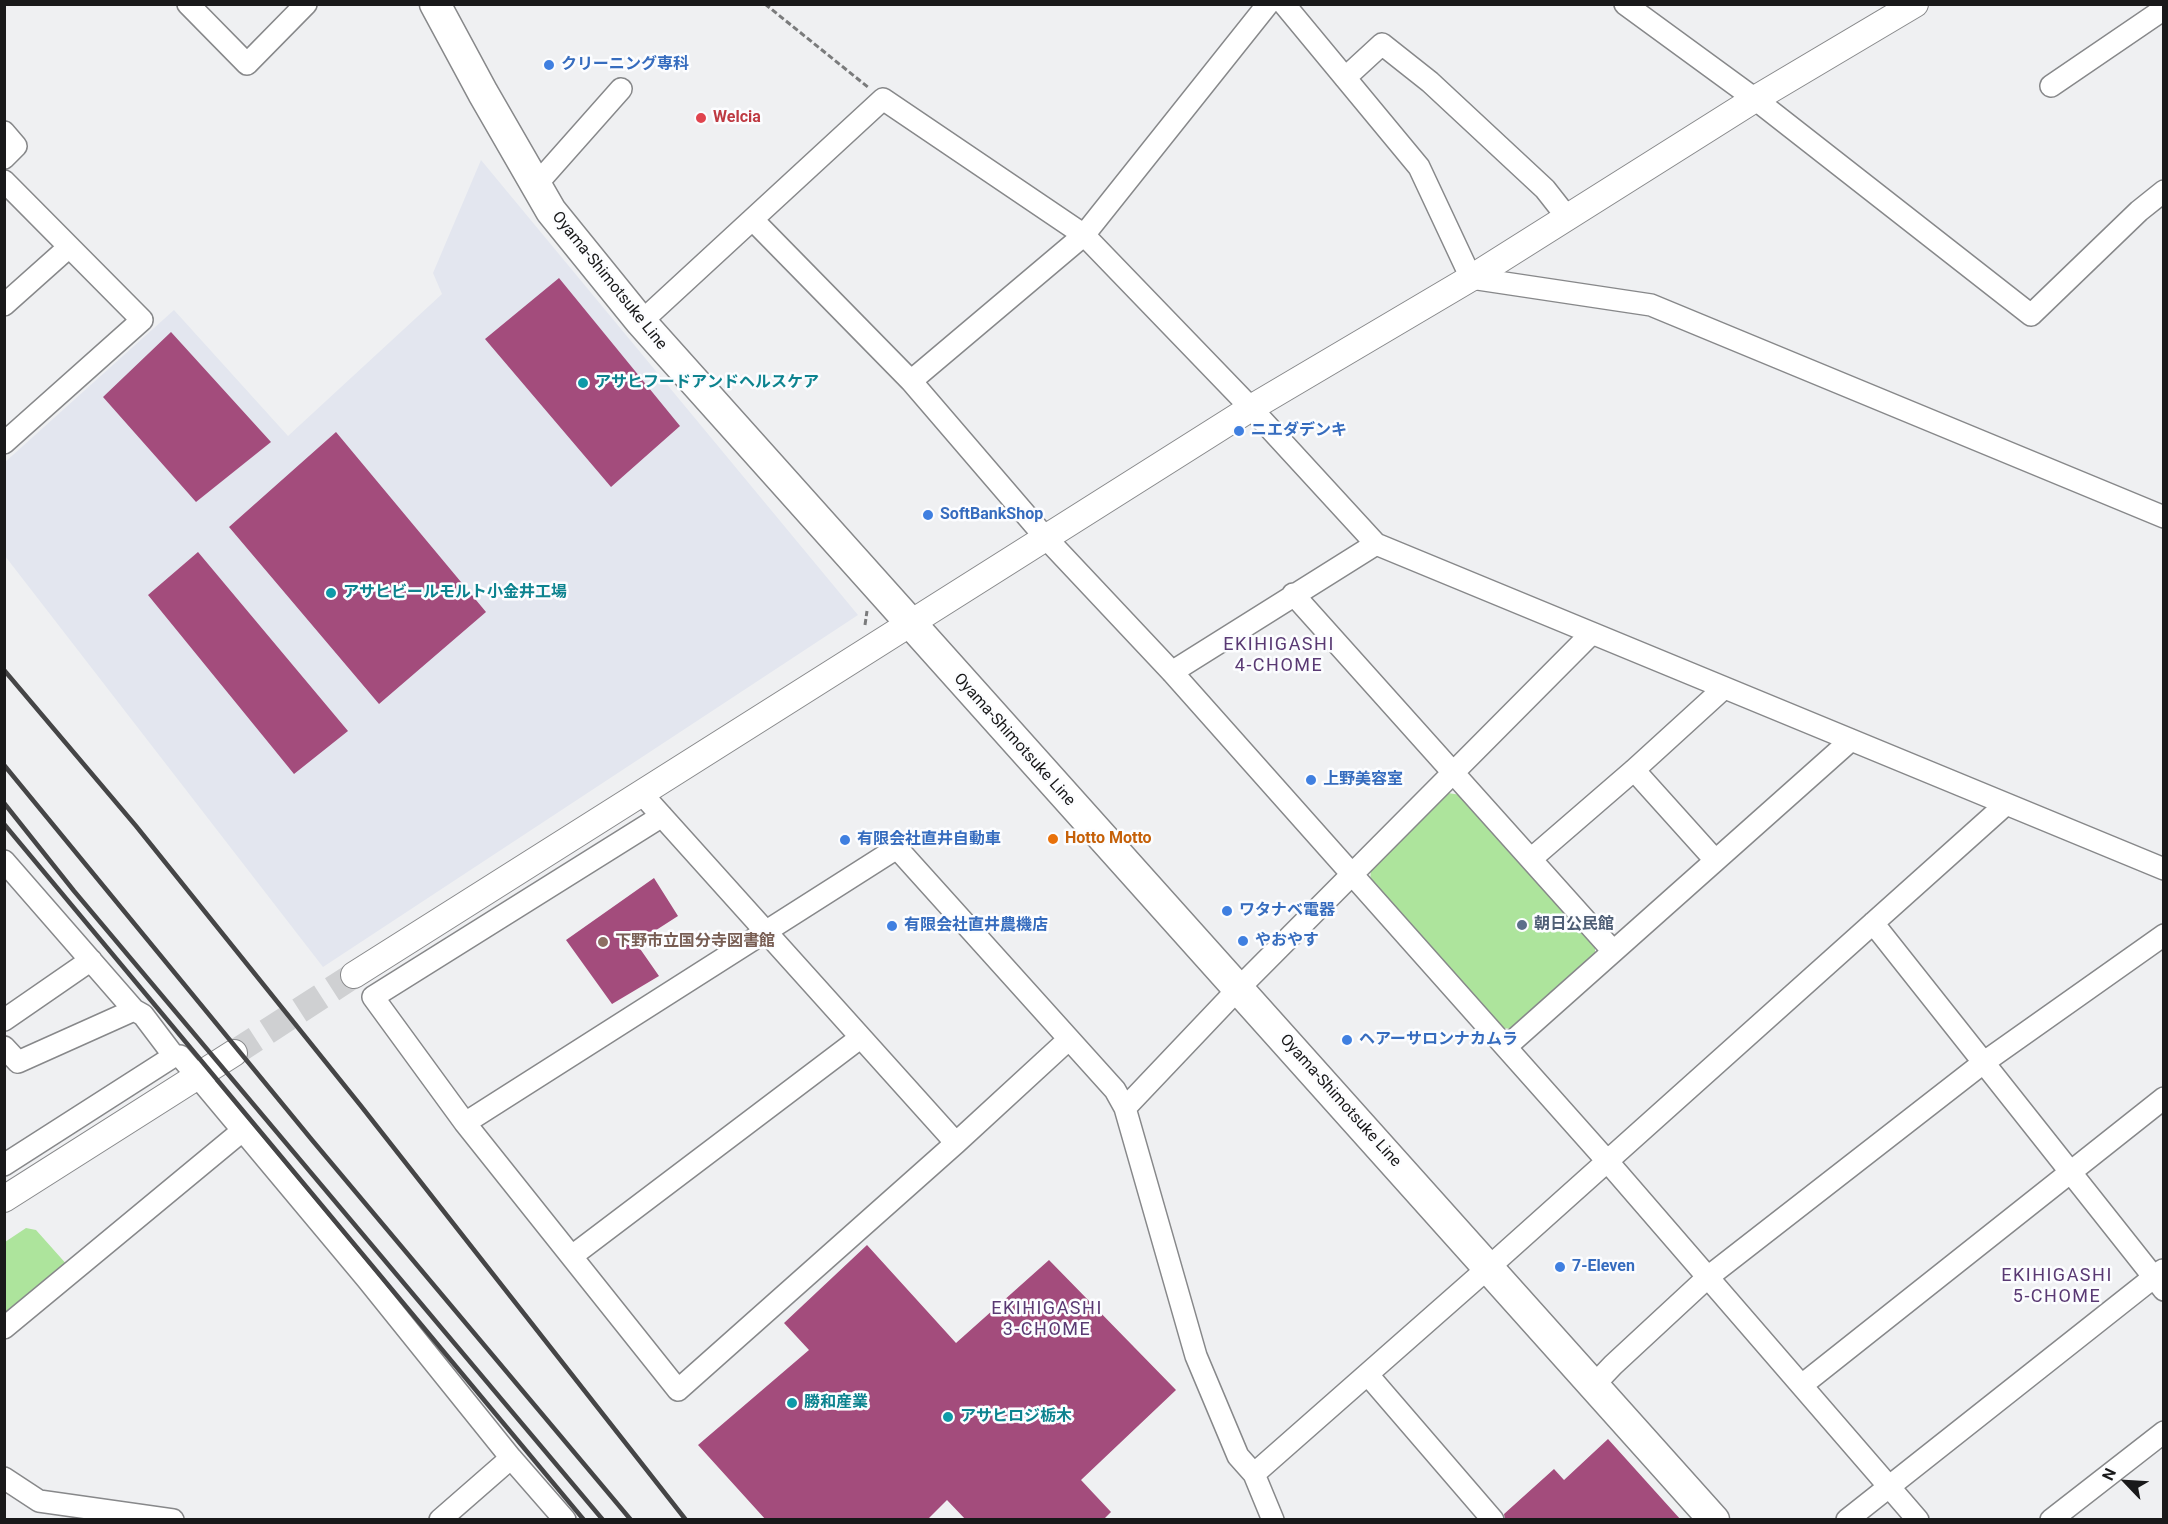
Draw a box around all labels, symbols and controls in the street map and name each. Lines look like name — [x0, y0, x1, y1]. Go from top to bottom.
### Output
place label: クリーニング専科 — [561, 55, 689, 75]
marker: クリーニング専科 — [542, 58, 556, 72]
place label: Welcia — [713, 108, 761, 128]
marker: Welcia — [694, 111, 708, 125]
street label: Oyama-Shimotsuke Line — [547, 208, 671, 354]
place label: アサヒフードアンドヘルスケア — [595, 373, 819, 393]
marker: アサヒフードアンドヘルスケア — [576, 376, 590, 390]
place label: ニエダデンキ — [1251, 421, 1347, 441]
marker: ニエダデンキ — [1232, 424, 1246, 438]
place label: SoftBankShop — [940, 505, 1043, 525]
marker: SoftBankShop — [921, 508, 935, 522]
place label: アサヒビールモルト小金井工場 — [343, 583, 567, 603]
marker: アサヒビールモルト小金井工場 — [324, 586, 338, 600]
district label: EKIHIGASHI 4-CHOME — [1223, 634, 1335, 676]
street label: Oyama-Shimotsuke Line — [949, 670, 1079, 810]
place label: 上野美容室 — [1323, 770, 1403, 790]
marker: 上野美容室 — [1304, 773, 1318, 787]
place label: Hotto Motto — [1065, 829, 1152, 849]
place label: 有限会社直井自動車 — [857, 830, 1001, 850]
marker: Hotto Motto — [1046, 832, 1060, 846]
marker: 有限会社直井自動車 — [838, 833, 852, 847]
place label: ワタナベ電器 — [1239, 901, 1335, 921]
marker: ワタナベ電器 — [1220, 904, 1234, 918]
place label: 朝日公民館 — [1534, 915, 1614, 935]
place label: 有限会社直井農機店 — [904, 916, 1048, 936]
marker: 朝日公民館 — [1515, 918, 1529, 932]
marker: 有限会社直井農機店 — [885, 919, 899, 933]
place label: やおやす — [1255, 931, 1319, 951]
place label: 下野市立国分寺図書館 — [615, 932, 775, 952]
marker: やおやす — [1236, 934, 1250, 948]
marker: 下野市立国分寺図書館 — [596, 935, 610, 949]
place label: ヘアーサロンナカムラ — [1359, 1030, 1518, 1050]
street label: Oyama-Shimotsuke Line — [1275, 1031, 1405, 1171]
marker: ヘアーサロンナカムラ — [1340, 1033, 1354, 1047]
place label: 7-Eleven — [1572, 1257, 1635, 1277]
marker: 7-Eleven — [1553, 1260, 1567, 1274]
district label: EKIHIGASHI 5-CHOME — [2001, 1265, 2113, 1308]
district label: EKIHIGASHI 3-CHOME — [991, 1298, 1103, 1340]
place label: 勝和産業 — [804, 1393, 868, 1413]
marker: 勝和産業 — [785, 1396, 799, 1410]
place label: アサヒロジ栃木 — [960, 1407, 1072, 1427]
marker: アサヒロジ栃木 — [941, 1410, 955, 1424]
north arrow — [2096, 1452, 2156, 1512]
text: N — [2098, 1465, 2120, 1483]

